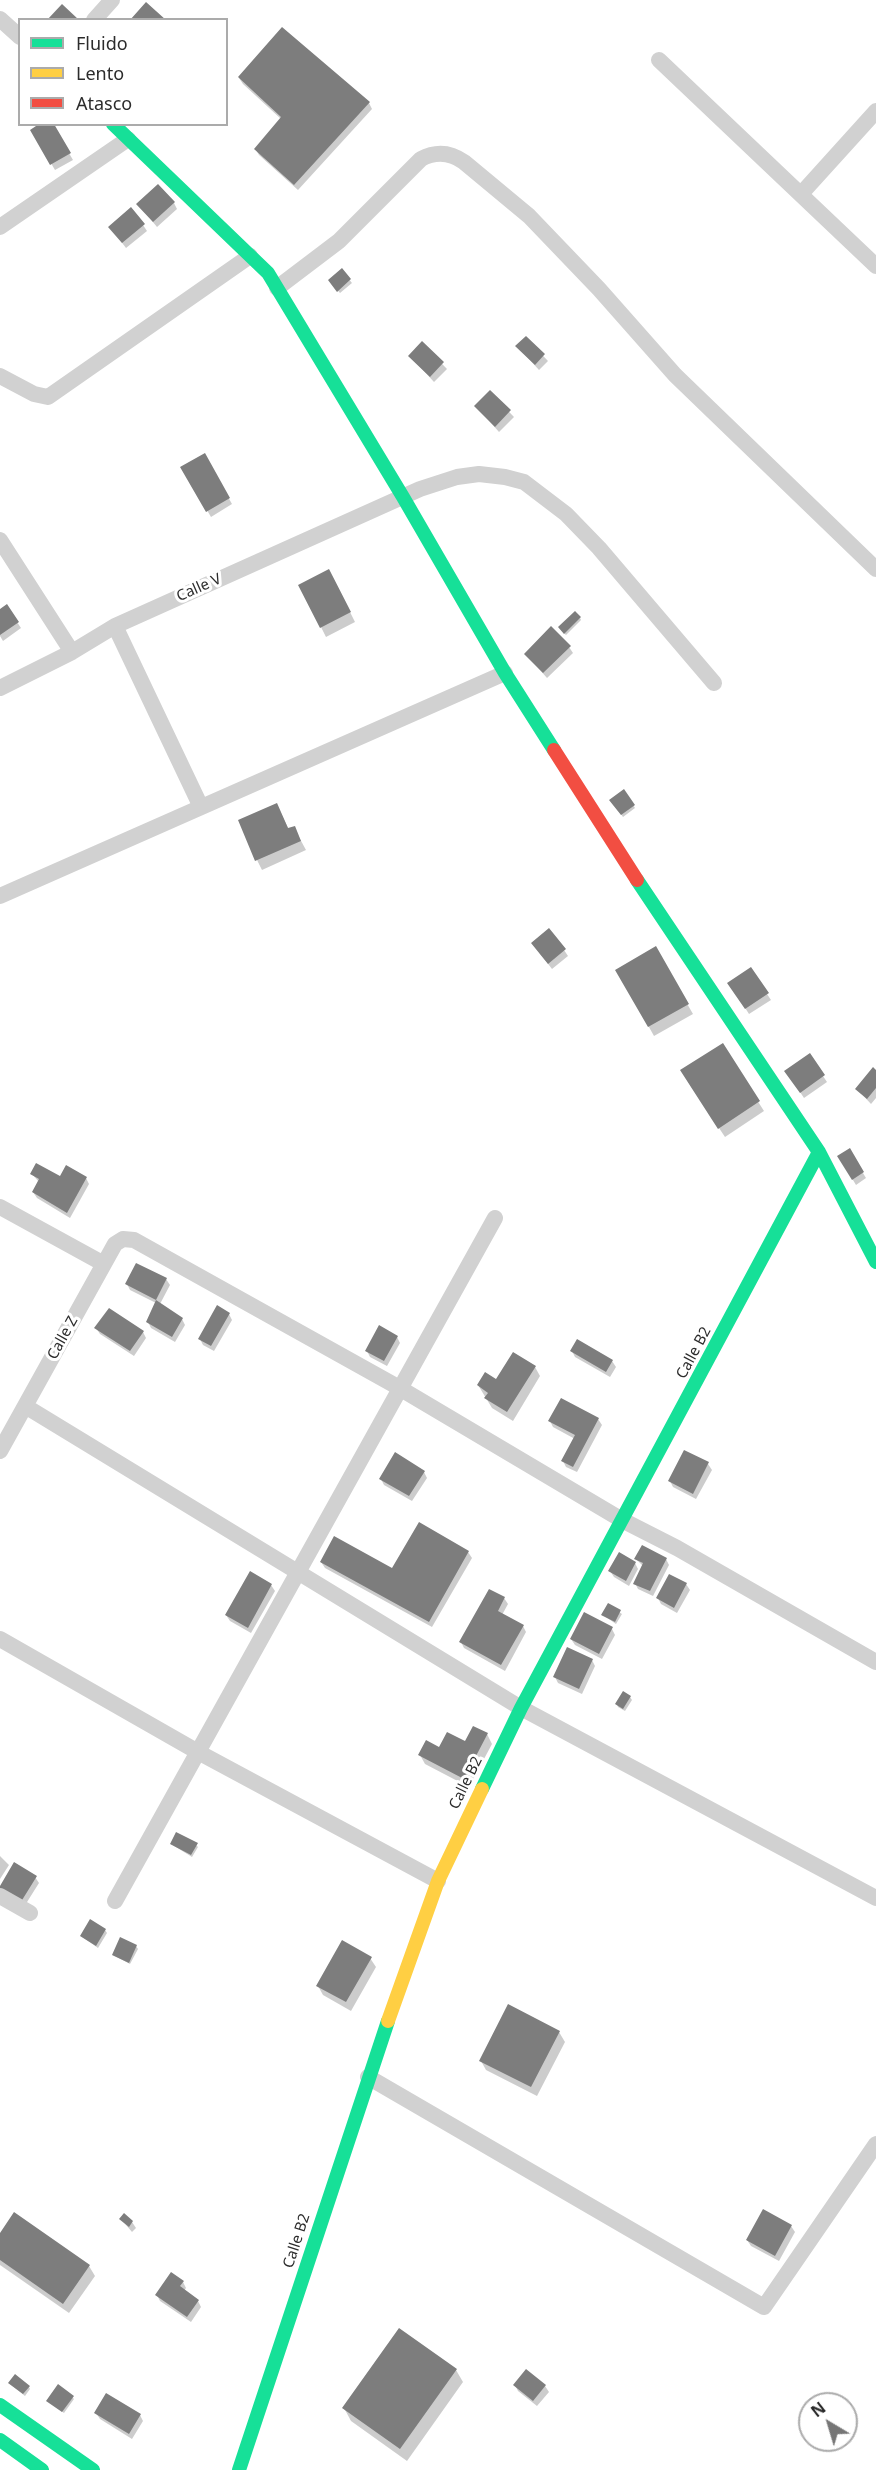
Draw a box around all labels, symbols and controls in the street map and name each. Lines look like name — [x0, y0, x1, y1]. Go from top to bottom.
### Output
legend — [18, 18, 228, 126]
text: Fluido — [76, 31, 128, 55]
text: Lento — [76, 61, 124, 85]
text: Atasco — [76, 91, 132, 115]
street label: Calle V — [174, 570, 224, 606]
street label: Calle Z — [44, 1313, 82, 1363]
street label: Calle B2 — [673, 1324, 715, 1382]
street label: Calle B2 — [446, 1754, 486, 1812]
street label: Calle B2 — [280, 2211, 314, 2271]
north arrow — [798, 2392, 858, 2452]
text: N — [806, 2397, 830, 2422]

